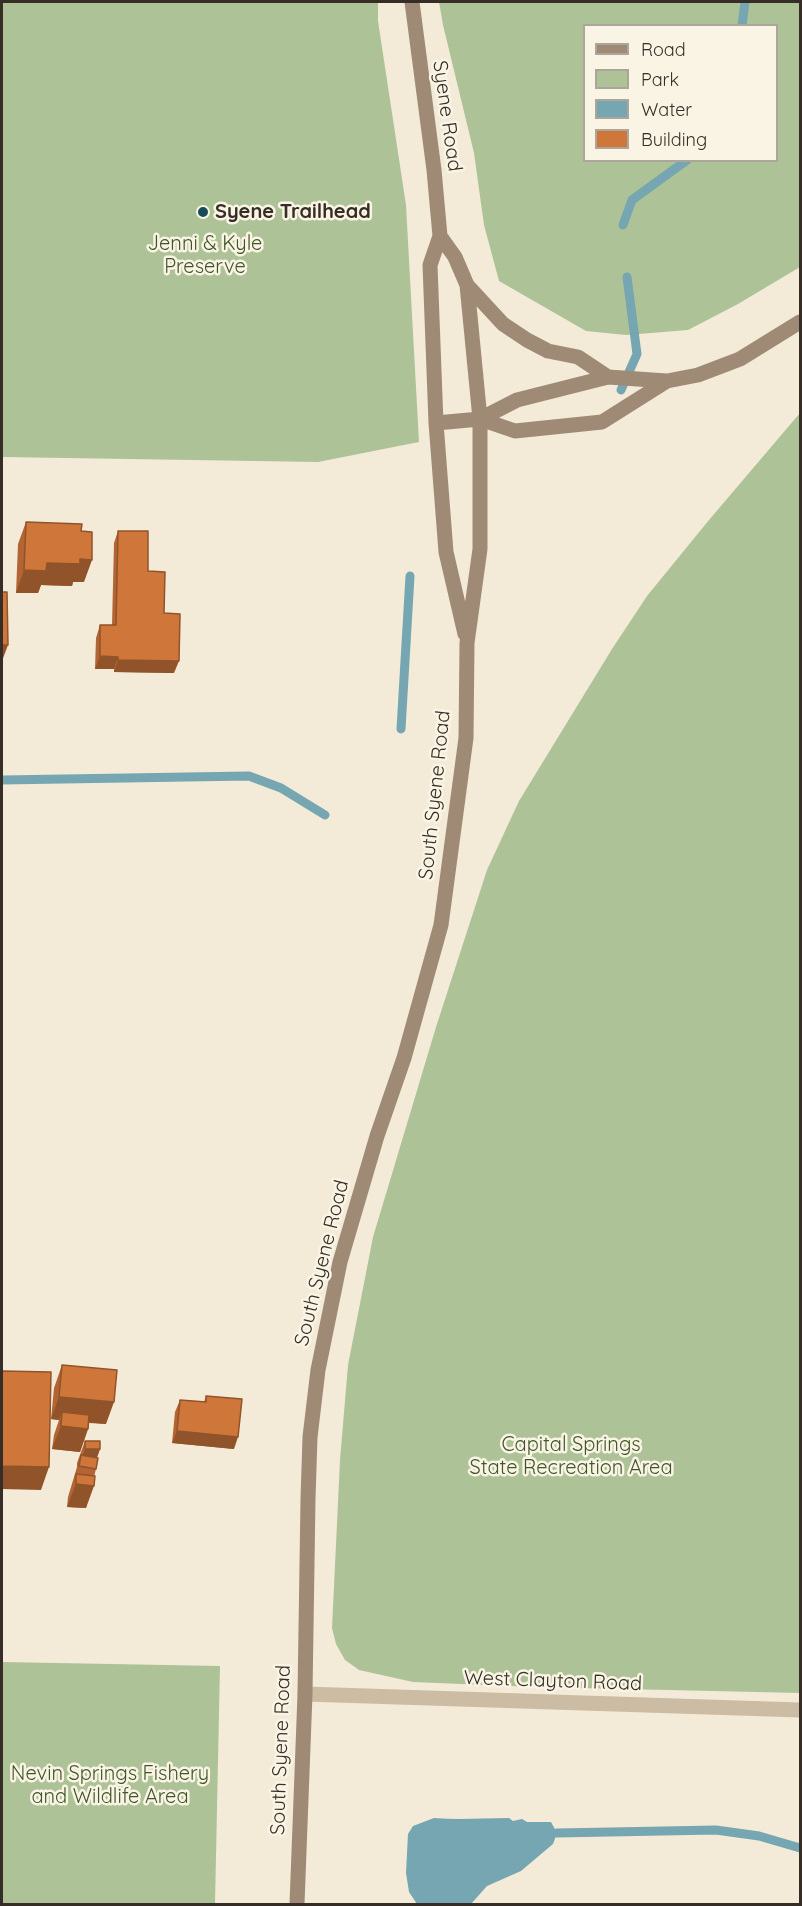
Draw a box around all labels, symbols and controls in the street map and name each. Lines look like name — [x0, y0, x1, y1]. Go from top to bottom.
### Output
legend — [583, 24, 778, 162]
text: Road — [641, 38, 686, 61]
street label: Syene Road — [427, 59, 467, 173]
text: Park — [641, 68, 679, 91]
text: Water — [641, 98, 692, 121]
text: Building — [641, 128, 707, 151]
place label: Syene Trailhead — [215, 200, 371, 224]
marker: Syene Trailhead — [196, 205, 210, 219]
park label: Jenni & Kyle Preserve — [148, 232, 262, 279]
street label: South Syene Road — [414, 709, 456, 881]
street label: South Syene Road — [290, 1178, 354, 1348]
park label: Capital Springs State Recreation Area — [469, 1433, 673, 1480]
street label: South Syene Road — [266, 1665, 296, 1835]
street label: West Clayton Road — [463, 1666, 643, 1696]
park label: Nevin Springs Fishery and Wildlife Area — [11, 1762, 209, 1809]

